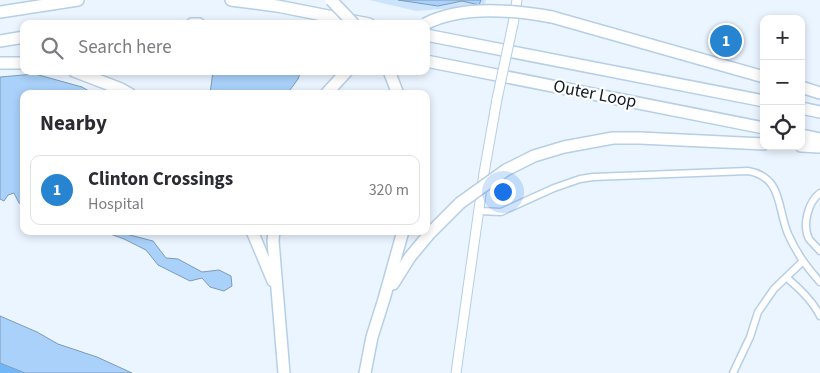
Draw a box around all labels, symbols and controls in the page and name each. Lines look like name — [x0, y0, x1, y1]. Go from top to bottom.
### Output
map controls — [760, 15, 805, 150]
button: + — [760, 15, 805, 60]
search box — [20, 20, 430, 75]
pin: 1 — [710, 22, 742, 60]
icon: search — [38, 34, 66, 62]
text: Search here — [78, 34, 172, 61]
button: − — [760, 60, 805, 105]
street label: Outer Loop — [551, 74, 639, 114]
button: locate — [760, 105, 805, 150]
text: Nearby — [40, 108, 107, 138]
text: Clinton Crossings — [88, 166, 233, 193]
text: 1 — [53, 179, 61, 201]
text: 320 m — [369, 179, 409, 201]
your location — [490, 179, 516, 205]
text: Hospital — [88, 193, 144, 215]

